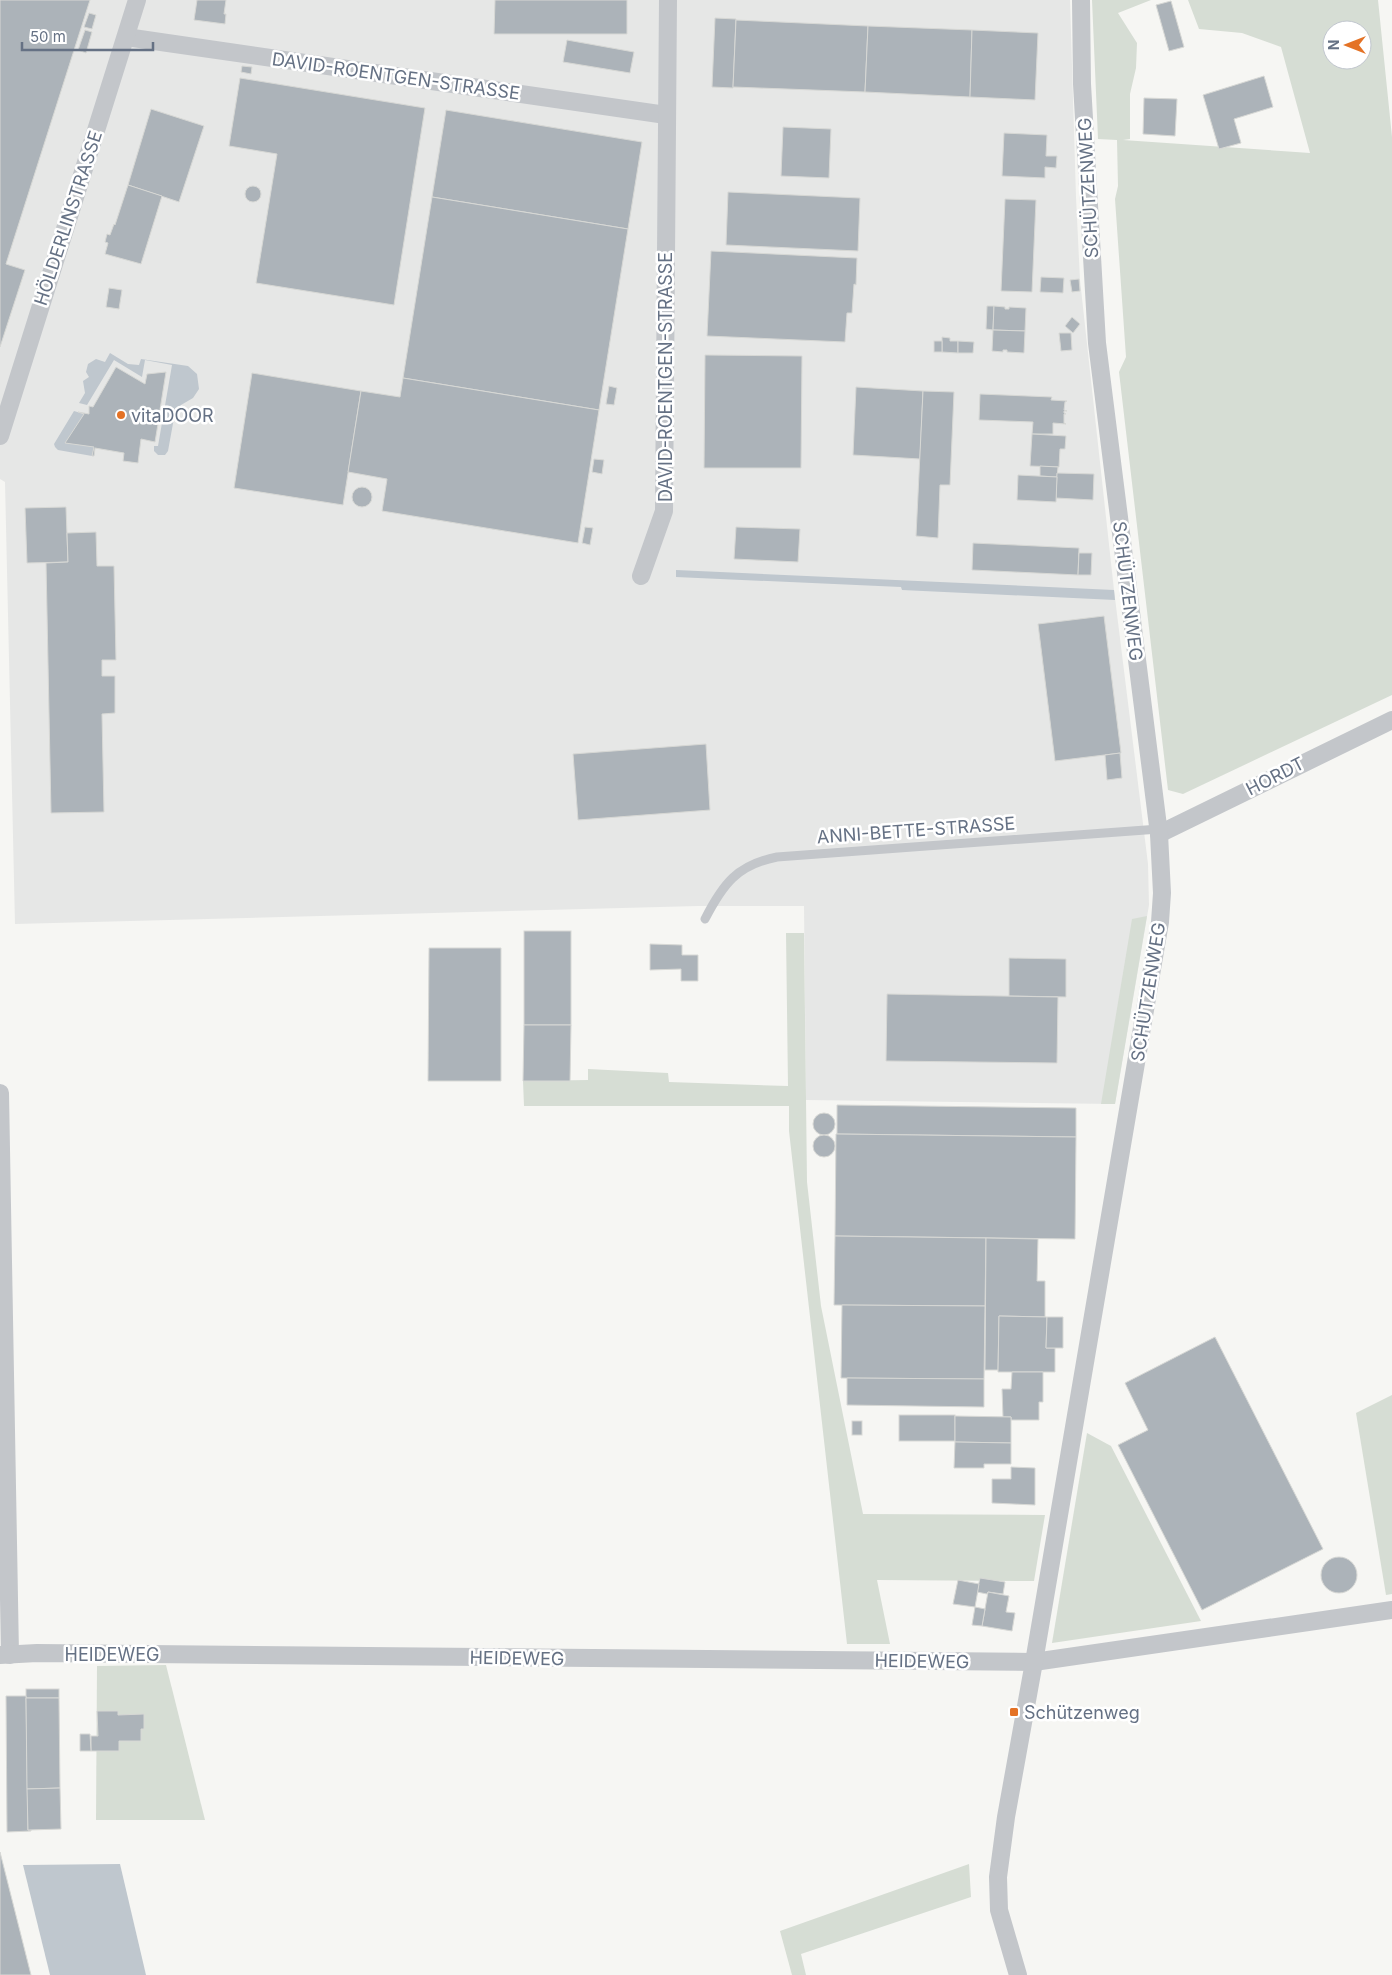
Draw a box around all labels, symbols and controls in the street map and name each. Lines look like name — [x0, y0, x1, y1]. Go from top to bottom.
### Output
scale bar — [22, 20, 154, 52]
north arrow — [1322, 20, 1372, 70]
text: 50 m — [30, 27, 66, 46]
text: N — [1325, 40, 1342, 50]
street label: DAVID-ROENTGEN-STRASSE — [271, 48, 521, 104]
street label: SCHÜTZENWEG — [1073, 117, 1102, 259]
street label: HÖLDERLINSTRASSE — [29, 128, 106, 308]
street label: DAVID-ROENTGEN-STRASSE — [655, 252, 676, 502]
place label: vitaDOOR — [131, 405, 214, 426]
marker: vitaDOOR — [115, 409, 127, 421]
street label: SCHÜTZENWEG — [1109, 520, 1148, 662]
street label: HORDT — [1242, 752, 1308, 800]
street label: ANNI-BETTE-STRASSE — [816, 813, 1016, 847]
street label: SCHÜTZENWEG — [1126, 921, 1169, 1063]
street label: HEIDEWEG — [65, 1644, 159, 1665]
street label: HEIDEWEG — [469, 1647, 565, 1669]
street label: HEIDEWEG — [874, 1650, 970, 1672]
place label: Schützenweg — [1024, 1702, 1140, 1723]
marker: Schützenweg — [1008, 1706, 1020, 1718]

